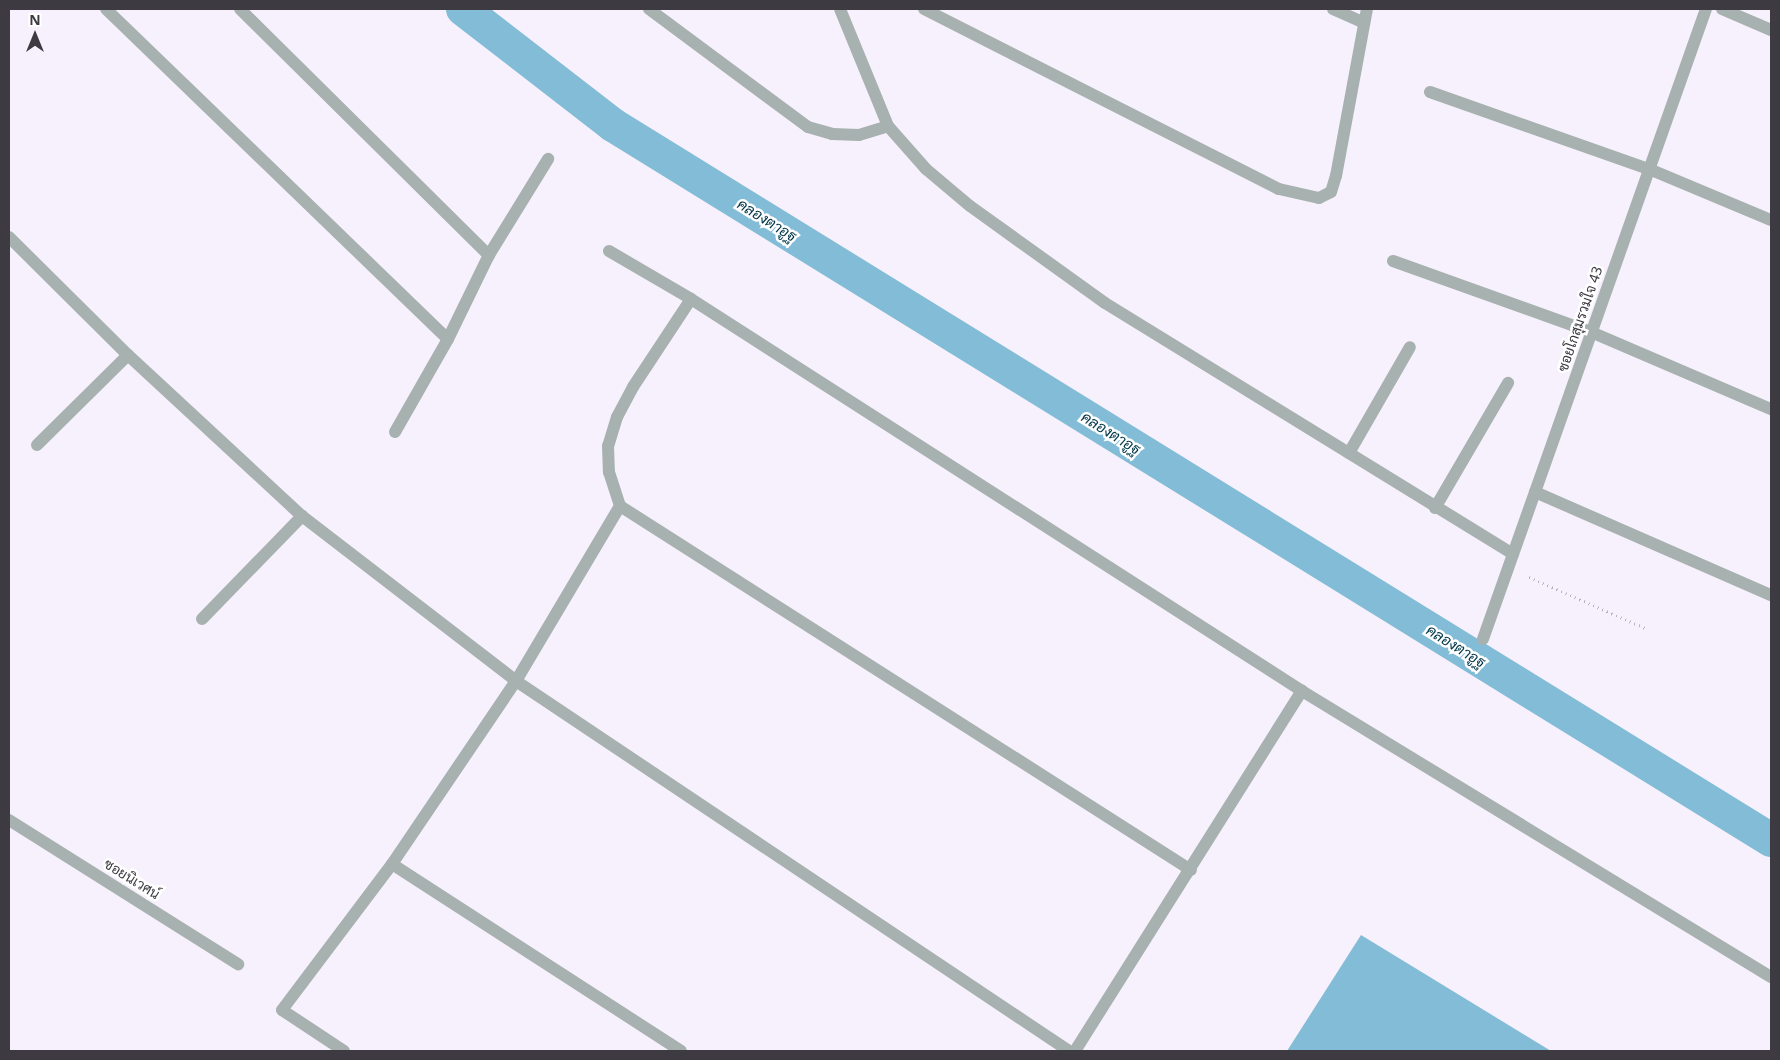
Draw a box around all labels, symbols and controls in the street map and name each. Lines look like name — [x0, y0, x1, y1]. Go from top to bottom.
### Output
north arrow — [10, 10, 60, 60]
text: N — [29, 10, 41, 29]
water label: คลองตาอูฐ — [734, 195, 800, 245]
street label: ซอยโกสุมรวมใจ 43 — [1554, 264, 1606, 374]
water label: คลองตาอูฐ — [1078, 408, 1144, 458]
water label: คลองตาอูฐ — [1423, 621, 1489, 671]
street label: ซอยนิเวศน์ — [101, 855, 163, 903]

